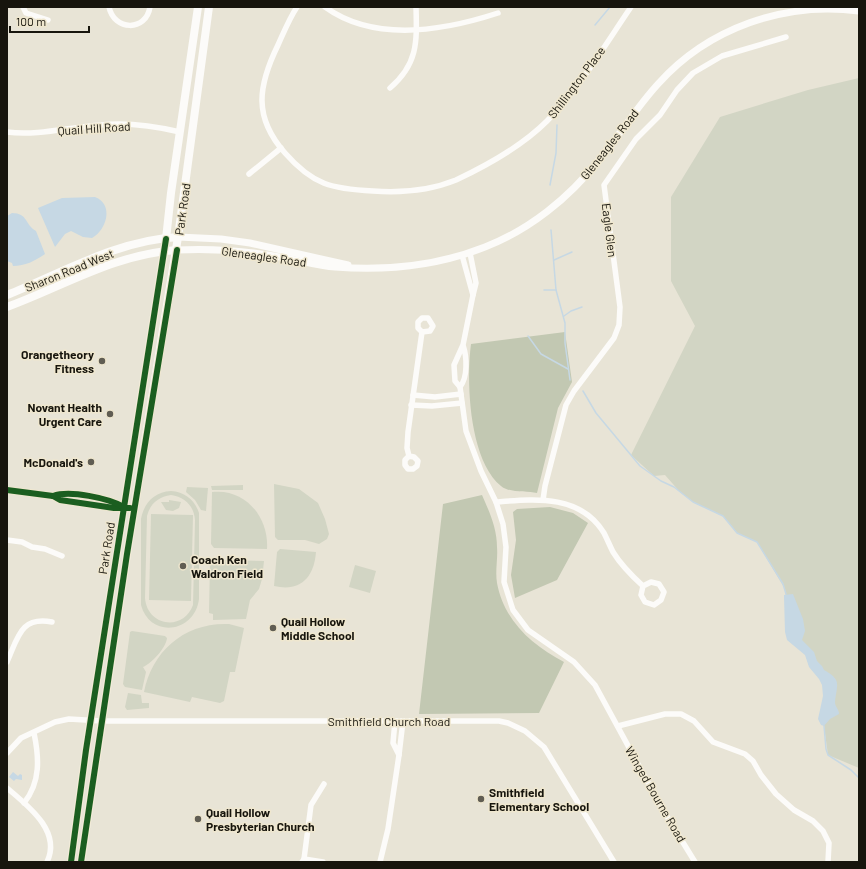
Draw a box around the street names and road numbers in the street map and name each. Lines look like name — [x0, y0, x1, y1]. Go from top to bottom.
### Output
street label: Shillington Place — [544, 43, 608, 121]
street label: Gleneagles Road — [577, 106, 641, 182]
street label: Quail Hill Road — [57, 118, 131, 138]
street label: Park Road — [171, 182, 193, 236]
street label: Eagle Glen — [600, 202, 620, 258]
street label: Gleneagles Road — [221, 243, 307, 269]
street label: Sharon Road West — [23, 246, 115, 294]
street label: Park Road — [95, 521, 117, 575]
street label: Smithfield Church Road — [328, 714, 450, 728]
street label: Winged Bourne Road — [623, 744, 689, 844]

